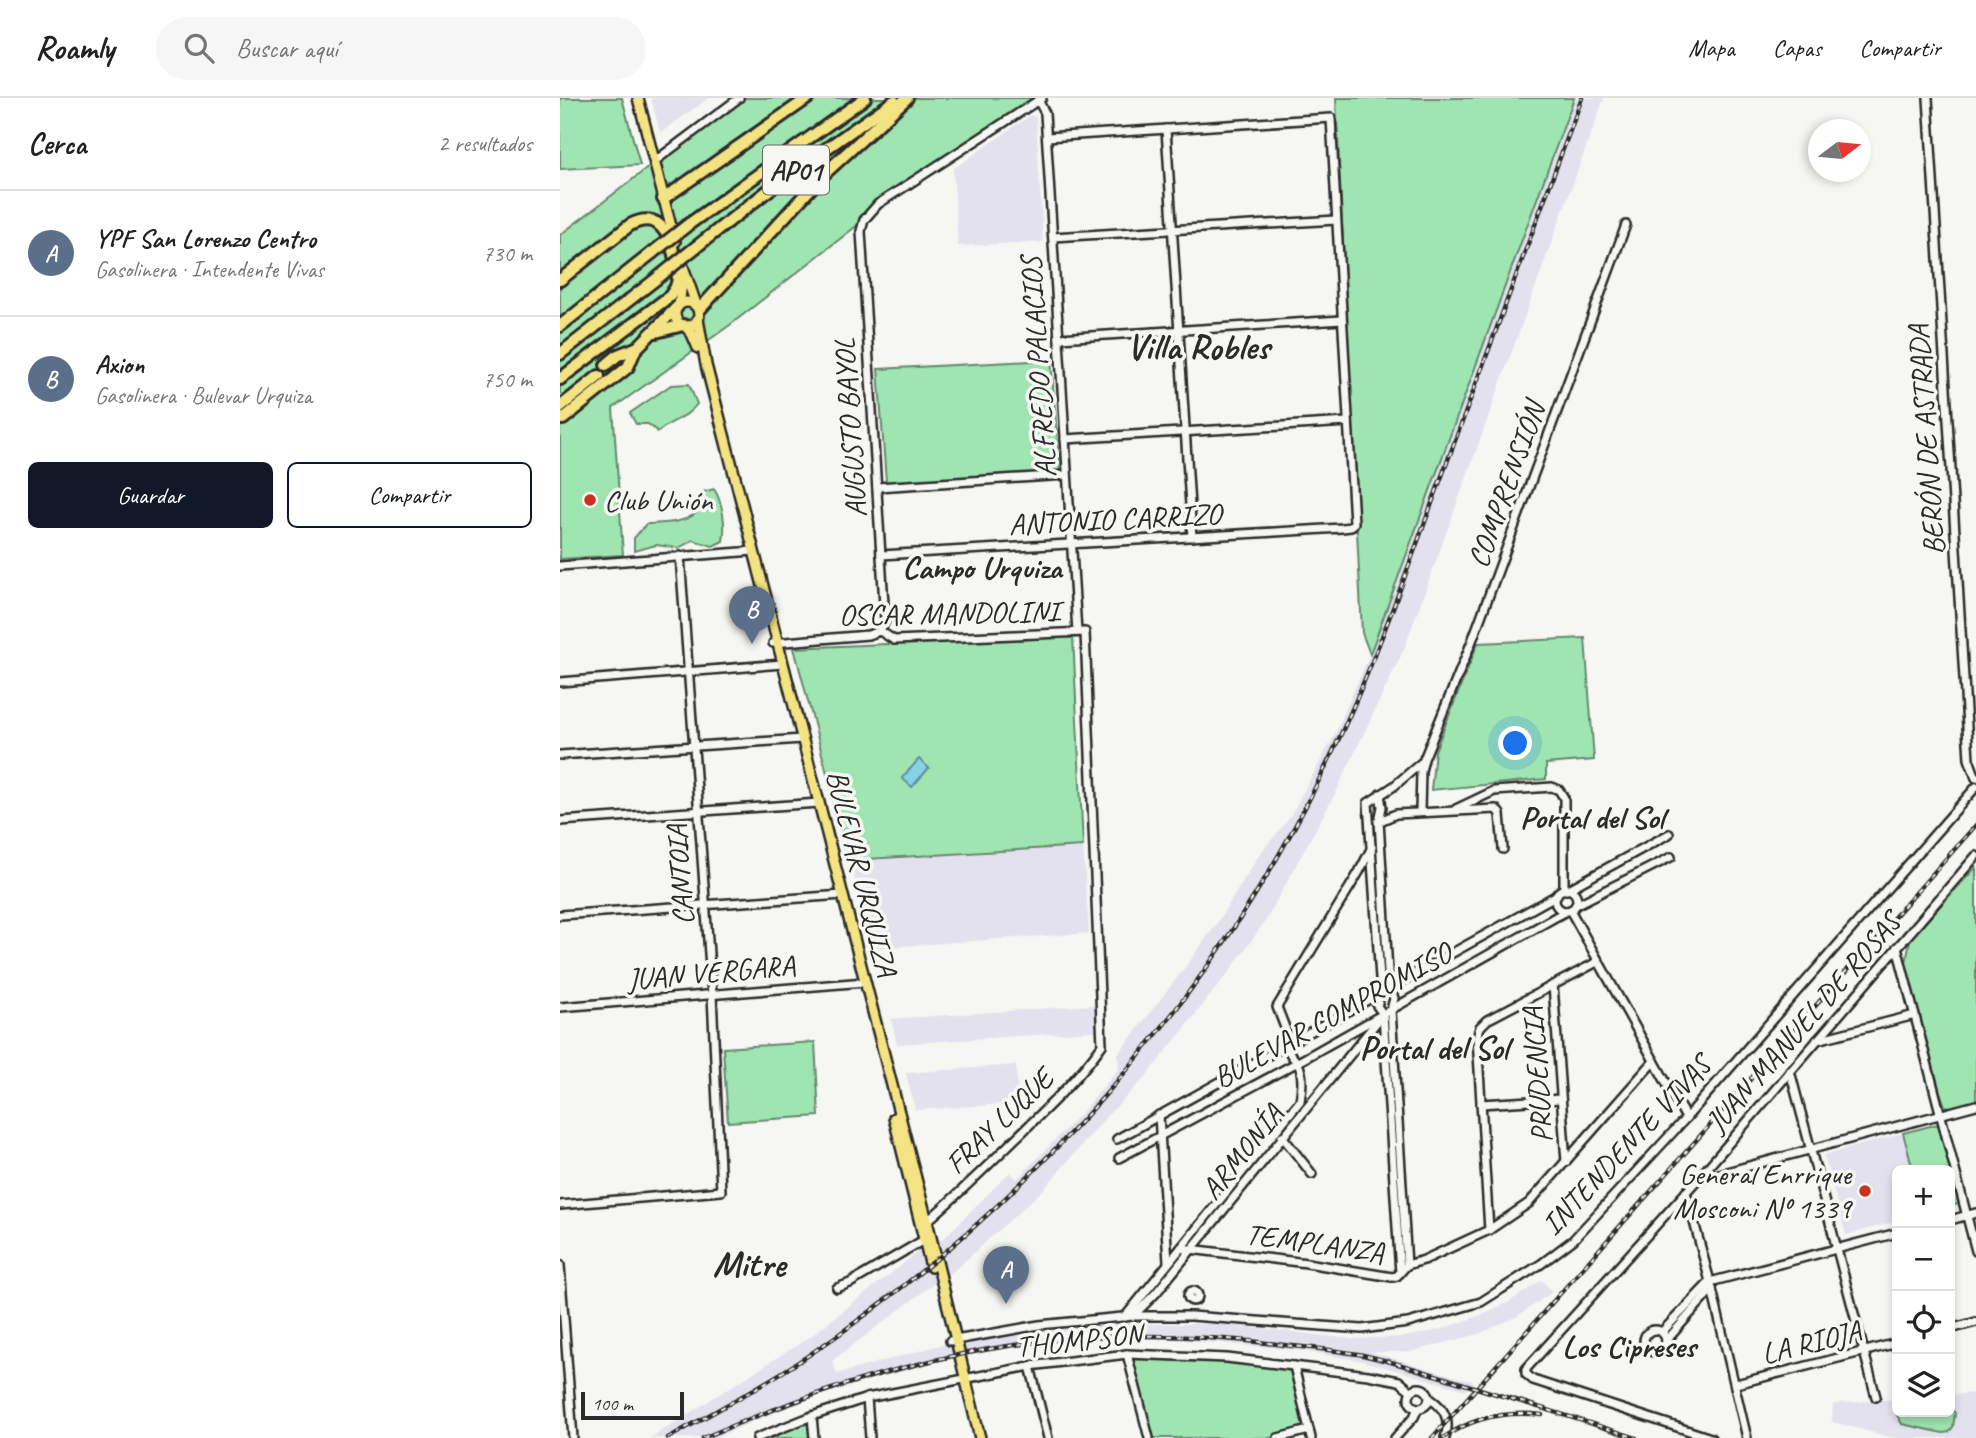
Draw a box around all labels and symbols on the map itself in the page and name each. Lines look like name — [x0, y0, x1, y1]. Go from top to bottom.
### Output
north arrow — [1808, 119, 1871, 182]
road number: AP01 — [763, 146, 829, 194]
street label: ALFREDO PALACIOS — [1011, 252, 1065, 479]
street label: BERÓN DE ASTRADA — [1899, 322, 1953, 556]
district label: Villa Robles — [1127, 323, 1273, 370]
street label: AUGUSTO BAYOL — [825, 336, 875, 519]
street label: COMPRENSIÓN — [1459, 393, 1555, 573]
place label: Club Unión — [604, 481, 714, 519]
marker: Club Unión — [582, 492, 598, 508]
street label: ANTONIO CARRIZO — [1008, 494, 1225, 544]
district label: Campo Urquiza — [902, 547, 1065, 588]
pin: B — [729, 586, 775, 644]
street label: OSCAR MANDOLINI — [838, 592, 1066, 634]
your location — [1498, 726, 1532, 760]
street label: BULEVAR URQUIZA — [818, 766, 906, 982]
district label: Portal del Sol — [1520, 797, 1670, 838]
street label: CANTOIA — [657, 822, 702, 926]
street label: JUAN MANUEL DE ROSAS — [1696, 901, 1912, 1141]
street label: BULEVAR COMPROMISO — [1206, 932, 1461, 1096]
street label: JUAN VERGARA — [624, 946, 797, 998]
street label: PRUDENCIA — [1513, 1004, 1561, 1144]
district label: Portal del Sol — [1360, 1027, 1514, 1069]
street label: INTENDENTE VIVAS — [1533, 1044, 1722, 1243]
street label: FRAY LUQUE — [937, 1057, 1064, 1182]
street label: ARMONÍA — [1192, 1095, 1293, 1207]
place label: General Enrrique Mosconi Nº 1339 — [1673, 1155, 1853, 1227]
marker: General Enrrique Mosconi Nº 1339 — [1857, 1183, 1873, 1199]
street label: TEMPLANZA — [1243, 1215, 1387, 1272]
district label: Mitre — [713, 1240, 788, 1287]
pin: A — [983, 1246, 1029, 1304]
street label: LA RIOJA — [1757, 1311, 1866, 1373]
street label: THOMPSON — [1014, 1314, 1148, 1366]
district label: Los Cipreses — [1562, 1326, 1700, 1367]
scale bar — [581, 1389, 684, 1421]

